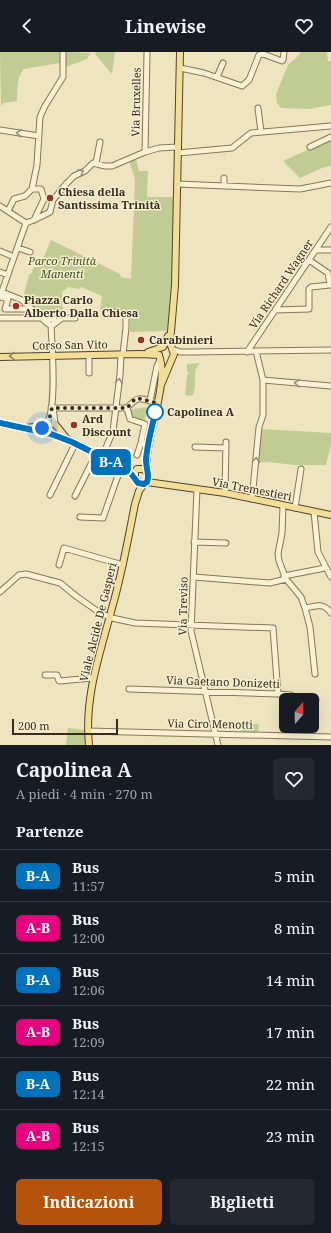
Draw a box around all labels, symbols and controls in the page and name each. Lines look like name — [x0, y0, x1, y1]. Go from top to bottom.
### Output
text: Linewise — [125, 14, 206, 38]
icon: back — [16, 15, 38, 37]
icon: heart — [293, 15, 315, 37]
street label: Via Bruxelles — [127, 67, 144, 137]
one-way arrow — [16, 129, 22, 138]
one-way arrow — [77, 170, 84, 177]
place label: Chiesa della Santissima Trinità — [58, 184, 161, 212]
marker: Chiesa della Santissima Trinità — [45, 193, 55, 203]
street label: Via Richard Wagner — [245, 235, 317, 331]
park label: Parco Trinità Manenti — [27, 253, 97, 281]
place label: Piazza Carlo Alberto Dalla Chiesa — [24, 292, 139, 320]
marker: Piazza Carlo Alberto Dalla Chiesa — [11, 301, 21, 311]
place label: Carabinieri — [149, 332, 213, 347]
marker: Carabinieri — [136, 335, 146, 345]
street label: Corso San Vito — [32, 336, 108, 353]
one-way arrow — [9, 352, 15, 361]
one-way arrow — [114, 378, 123, 384]
one-way arrow — [294, 378, 300, 387]
marker: Capolinea A — [146, 403, 164, 421]
place label: Capolinea A — [167, 404, 235, 419]
place label: Ard Discount — [82, 411, 132, 439]
your location — [32, 418, 52, 438]
marker: Ard Discount — [69, 420, 79, 430]
line badge: B-A — [88, 449, 134, 475]
text: B-A — [99, 452, 123, 471]
one-way arrow — [251, 457, 260, 463]
street label: Via Tremestieri — [211, 473, 294, 504]
street label: Viale Alcide De Gasperi — [75, 560, 120, 683]
street label: Via Treviso — [174, 576, 191, 636]
street label: Via Gaetano Donizetti — [166, 672, 281, 691]
north arrow — [279, 693, 319, 733]
map controls — [279, 693, 319, 733]
street label: Via Ciro Menotti — [167, 715, 253, 732]
scale bar — [12, 717, 118, 736]
text: 200 m — [18, 718, 50, 733]
text: Capolinea A — [16, 757, 132, 783]
button: heart — [273, 758, 315, 800]
text: A piedi · 4 min · 270 m — [16, 785, 153, 803]
text: Partenze — [16, 821, 84, 841]
text: Bus — [72, 857, 99, 877]
text: B-A — [26, 866, 50, 885]
text: 5 min — [274, 866, 315, 886]
text: 11:57 — [72, 877, 105, 895]
text: Bus — [72, 909, 99, 929]
text: A-B — [26, 918, 50, 937]
text: 8 min — [274, 918, 315, 938]
text: 12:00 — [72, 929, 105, 947]
text: Bus — [72, 961, 99, 981]
text: B-A — [26, 970, 50, 989]
text: 14 min — [266, 970, 315, 990]
text: 12:06 — [72, 981, 105, 999]
text: Bus — [72, 1013, 99, 1033]
text: A-B — [26, 1022, 50, 1041]
text: 17 min — [266, 1022, 315, 1042]
text: 12:09 — [72, 1033, 105, 1051]
text: Bus — [72, 1065, 99, 1085]
text: B-A — [26, 1074, 50, 1093]
text: 22 min — [266, 1074, 315, 1094]
text: 12:14 — [72, 1085, 105, 1103]
text: Bus — [72, 1117, 99, 1137]
text: A-B — [26, 1126, 50, 1145]
text: 23 min — [266, 1126, 315, 1146]
text: 12:15 — [72, 1137, 105, 1155]
button: Indicazioni — [16, 1179, 162, 1225]
button: Biglietti — [170, 1179, 315, 1225]

